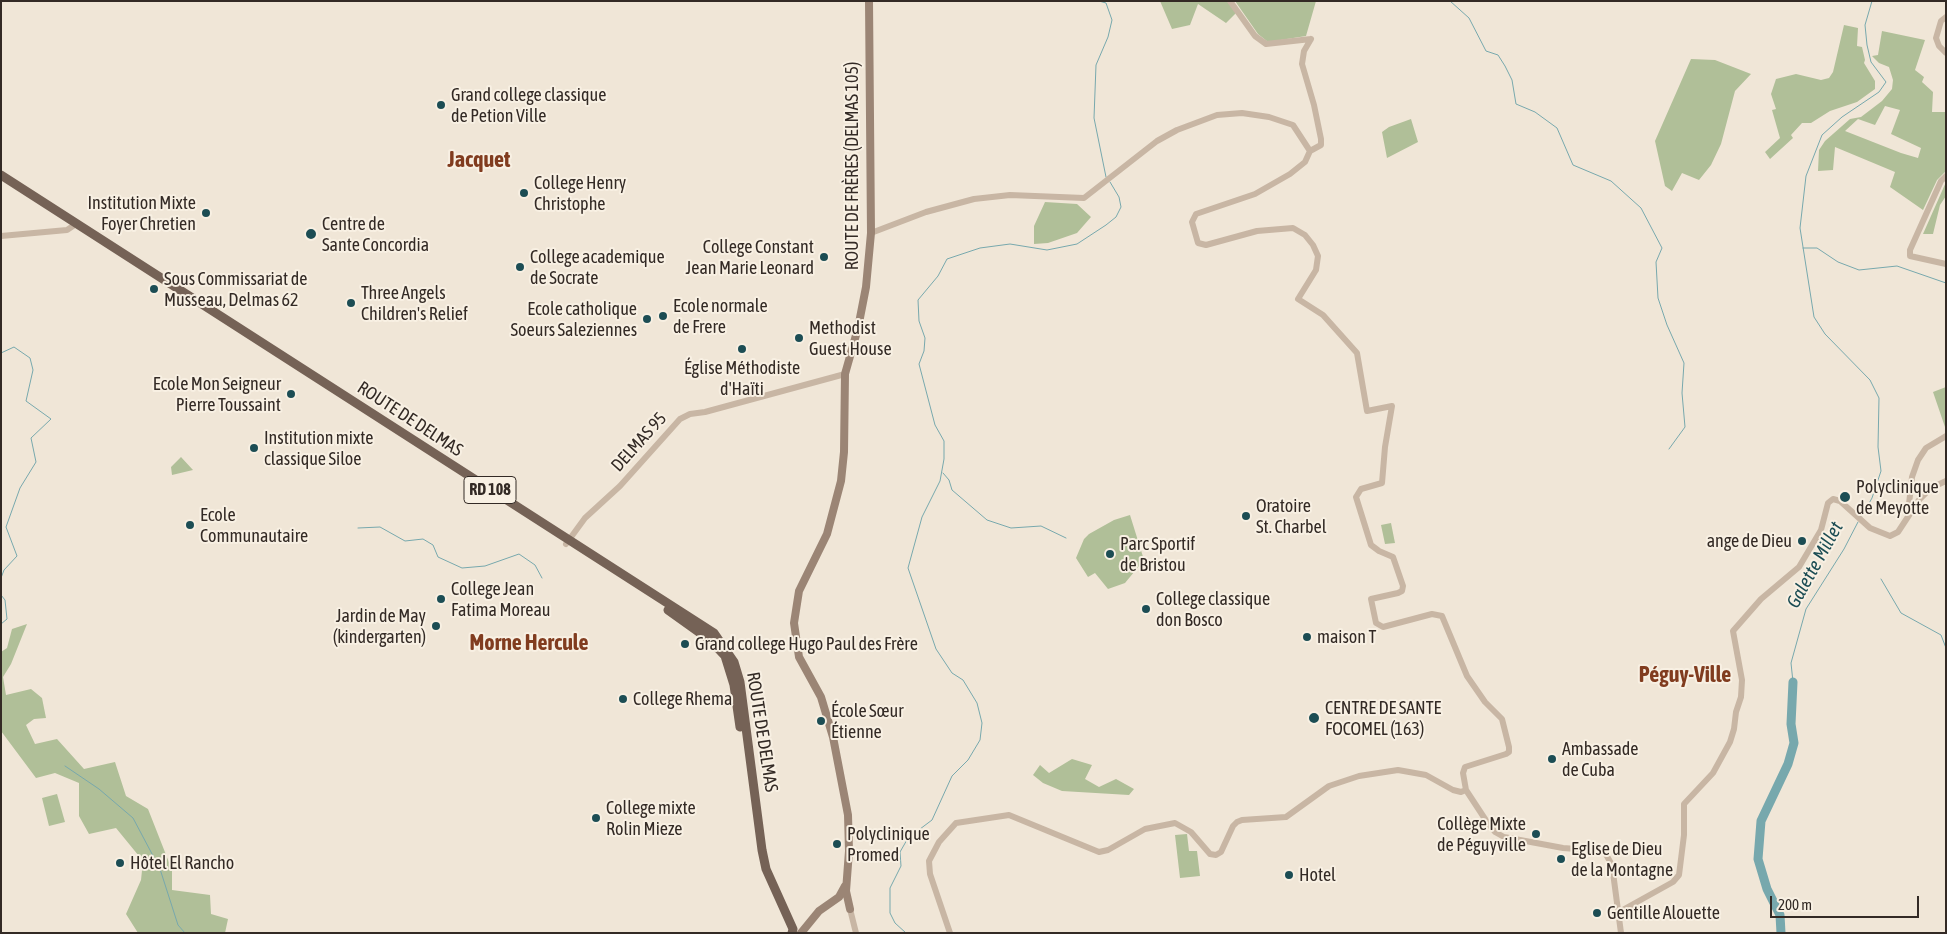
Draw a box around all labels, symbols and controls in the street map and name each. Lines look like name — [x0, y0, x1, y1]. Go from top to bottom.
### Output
street label: ROUTE DE FRÈRES (DELMAS 105) — [841, 62, 863, 270]
place label: Grand college classique de Petion Ville — [451, 84, 606, 126]
marker: Grand college classique de Petion Ville — [435, 99, 447, 111]
district label: Jacquet — [448, 147, 510, 173]
place label: College Henry Christophe — [534, 172, 626, 214]
marker: College Henry Christophe — [518, 187, 530, 199]
place label: Institution Mixte Foyer Chretien — [87, 192, 196, 234]
marker: Institution Mixte Foyer Chretien — [200, 207, 212, 219]
place label: Centre de Sante Concordia — [322, 213, 429, 255]
marker: Centre de Sante Concordia — [304, 227, 318, 241]
place label: College Constant Jean Marie Leonard — [686, 236, 814, 278]
place label: College academique de Socrate — [530, 246, 665, 288]
marker: College Constant Jean Marie Leonard — [818, 251, 830, 263]
marker: College academique de Socrate — [514, 261, 526, 273]
place label: Sous Commissariat de Musseau, Delmas 62 — [164, 268, 307, 310]
place label: Three Angels Children's Relief — [361, 282, 468, 324]
marker: Sous Commissariat de Musseau, Delmas 62 — [148, 283, 160, 295]
place label: Ecole normale de Frere — [673, 295, 768, 338]
marker: Three Angels Children's Relief — [345, 297, 357, 309]
place label: Ecole catholique Soeurs Saleziennes — [511, 298, 637, 340]
marker: Ecole normale de Frere — [657, 310, 669, 322]
marker: Ecole catholique Soeurs Saleziennes — [641, 313, 653, 325]
place label: Methodist Guest House — [809, 317, 892, 359]
marker: Methodist Guest House — [793, 332, 805, 344]
marker: Église Méthodiste d'Haïti — [736, 343, 748, 355]
place label: Église Méthodiste d'Haïti — [684, 357, 800, 399]
place label: Ecole Mon Seigneur Pierre Toussaint — [153, 373, 281, 416]
street label: ROUTE DE DELMAS — [353, 377, 467, 461]
marker: Ecole Mon Seigneur Pierre Toussaint — [285, 388, 297, 400]
street label: DELMAS 95 — [607, 408, 671, 476]
place label: Institution mixte classique Siloe — [264, 427, 373, 469]
marker: Institution mixte classique Siloe — [248, 442, 260, 454]
road number: RD 108 — [464, 476, 516, 504]
place label: Polyclinique de Meyotte — [1856, 476, 1939, 518]
marker: Polyclinique de Meyotte — [1838, 490, 1852, 504]
place label: Oratoire St. Charbel — [1256, 495, 1326, 538]
place label: Ecole Communautaire — [200, 504, 308, 546]
marker: Oratoire St. Charbel — [1240, 510, 1252, 522]
water label: Galette Millet — [1782, 518, 1848, 612]
marker: Ecole Communautaire — [184, 519, 196, 531]
place label: ange de Dieu — [1707, 530, 1792, 552]
place label: Parc Sportif de Bristou — [1120, 533, 1195, 576]
marker: ange de Dieu — [1796, 535, 1808, 547]
marker: Parc Sportif de Bristou — [1104, 548, 1116, 560]
place label: College Jean Fatima Moreau — [451, 578, 550, 620]
place label: College classique don Bosco — [1156, 588, 1270, 630]
marker: College Jean Fatima Moreau — [435, 593, 447, 605]
marker: College classique don Bosco — [1140, 603, 1152, 615]
place label: Jardin de May (kindergarten) — [333, 605, 426, 648]
marker: Jardin de May (kindergarten) — [430, 620, 442, 632]
place label: maison T — [1317, 626, 1376, 648]
district label: Morne Hercule — [470, 630, 588, 656]
marker: maison T — [1301, 631, 1313, 643]
place label: Grand college Hugo Paul des Frère — [695, 633, 918, 655]
marker: Grand college Hugo Paul des Frère — [679, 638, 691, 650]
district label: Péguy-Ville — [1639, 662, 1731, 688]
street label: ROUTE DE DELMAS — [742, 670, 782, 794]
place label: College Rhema — [633, 688, 732, 710]
marker: College Rhema — [617, 693, 629, 705]
place label: CENTRE DE SANTE FOCOMEL (163) — [1325, 697, 1441, 740]
place label: École Sœur Étienne — [831, 700, 904, 742]
marker: CENTRE DE SANTE FOCOMEL (163) — [1307, 711, 1321, 725]
marker: École Sœur Étienne — [815, 715, 827, 727]
place label: Ambassade de Cuba — [1562, 738, 1638, 781]
marker: Ambassade de Cuba — [1546, 753, 1558, 765]
place label: College mixte Rolin Mieze — [606, 797, 696, 840]
marker: College mixte Rolin Mieze — [590, 812, 602, 824]
place label: Collège Mixte de Péguyville — [1437, 813, 1526, 856]
place label: Polyclinique Promed — [847, 823, 930, 866]
marker: Collège Mixte de Péguyville — [1530, 828, 1542, 840]
marker: Polyclinique Promed — [831, 838, 843, 850]
place label: Eglise de Dieu de la Montagne — [1571, 838, 1673, 881]
place label: Hôtel El Rancho — [130, 852, 234, 874]
marker: Eglise de Dieu de la Montagne — [1555, 853, 1567, 865]
marker: Hôtel El Rancho — [114, 857, 126, 869]
place label: Hotel — [1299, 864, 1336, 886]
marker: Hotel — [1283, 869, 1295, 881]
scale bar — [1772, 886, 1921, 918]
text: 200 m — [1778, 896, 1812, 913]
place label: Gentille Alouette — [1607, 902, 1720, 924]
marker: Gentille Alouette — [1591, 907, 1603, 919]

